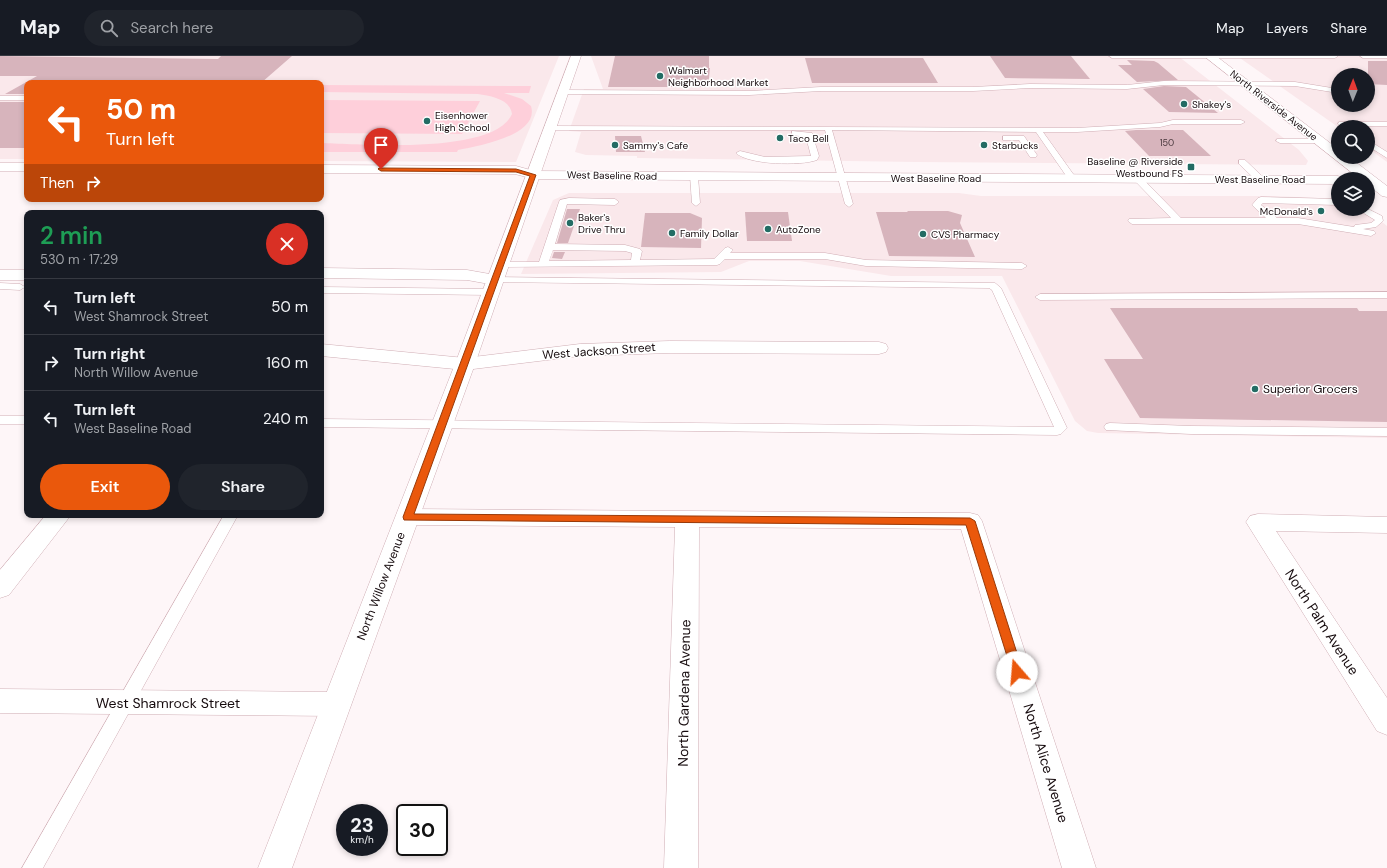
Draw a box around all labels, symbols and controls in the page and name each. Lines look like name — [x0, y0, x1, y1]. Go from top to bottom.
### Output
search box — [84, 10, 364, 46]
text: Map — [20, 15, 60, 40]
icon: search — [98, 17, 120, 39]
text: Search here — [130, 18, 213, 38]
text: Map — [1216, 19, 1244, 37]
text: Layers — [1266, 19, 1308, 37]
text: Share — [1330, 19, 1367, 37]
place label: Walmart Neighborhood Market — [668, 64, 768, 89]
street label: North Riverside Avenue — [1227, 67, 1320, 144]
north arrow — [1331, 68, 1375, 112]
map controls — [1331, 68, 1375, 216]
marker: Walmart Neighborhood Market — [655, 71, 665, 81]
text: 50 m — [106, 91, 176, 128]
icon: left — [40, 96, 92, 148]
place label: Shakey's — [1192, 98, 1231, 111]
marker: Shakey's — [1179, 99, 1189, 109]
place label: Eisenhower High School — [435, 109, 490, 134]
marker: Eisenhower High School — [422, 116, 432, 126]
button: search — [1331, 120, 1375, 164]
text: Turn left — [106, 127, 175, 151]
pin — [364, 128, 398, 169]
place label: Taco Bell — [788, 132, 829, 145]
marker: Taco Bell — [775, 133, 785, 143]
icon: arrive — [370, 134, 392, 156]
house number: 150 — [1160, 137, 1174, 149]
place label: Sammy's Cafe — [623, 139, 689, 152]
place label: Starbucks — [992, 139, 1038, 152]
marker: Sammy's Cafe — [610, 140, 620, 150]
marker: Starbucks — [979, 140, 989, 150]
place label: Baseline @ Riverside Westbound FS — [1087, 155, 1183, 180]
marker: Baseline @ Riverside Westbound FS — [1186, 162, 1196, 172]
street label: West Baseline Road — [567, 168, 657, 183]
icon: right — [82, 172, 104, 194]
street label: West Baseline Road — [891, 172, 981, 185]
button: layers — [1331, 172, 1375, 216]
text: Then — [40, 173, 74, 193]
street label: West Baseline Road — [1215, 173, 1305, 186]
place label: McDonald's — [1260, 205, 1313, 218]
marker: McDonald's — [1316, 206, 1326, 216]
place label: Baker's Drive Thru — [578, 211, 625, 236]
marker: Baker's Drive Thru — [565, 218, 575, 228]
text: 2 min — [40, 220, 103, 251]
button: close — [266, 223, 308, 265]
place label: AutoZone — [776, 223, 821, 236]
marker: AutoZone — [763, 224, 773, 234]
place label: Family Dollar — [680, 227, 739, 240]
marker: Family Dollar — [667, 228, 677, 238]
place label: CVS Pharmacy — [931, 228, 1000, 241]
marker: CVS Pharmacy — [918, 229, 928, 239]
text: 530 m · 17:29 — [40, 251, 118, 268]
text: Turn left — [74, 288, 135, 308]
icon: left — [40, 296, 62, 318]
text: 50 m — [271, 297, 308, 317]
text: West Shamrock Street — [74, 308, 208, 325]
street label: West Jackson Street — [542, 339, 657, 363]
text: Turn right — [74, 344, 145, 364]
icon: right — [40, 352, 62, 374]
text: 160 m — [266, 353, 308, 373]
text: North Willow Avenue — [74, 364, 198, 381]
place label: Superior Grocers — [1263, 381, 1358, 397]
marker: Superior Grocers — [1250, 384, 1260, 394]
text: Turn left — [74, 400, 135, 420]
icon: left — [40, 408, 62, 430]
text: 240 m — [263, 409, 308, 429]
text: West Baseline Road — [74, 420, 192, 437]
button: Exit — [40, 464, 170, 510]
button: Share — [178, 464, 308, 510]
street label: North Willow Avenue — [353, 530, 409, 642]
street label: North Palm Avenue — [1281, 566, 1363, 678]
street label: North Gardena Avenue — [674, 619, 694, 767]
position arrow — [996, 651, 1038, 693]
street label: West Shamrock Street — [96, 694, 240, 712]
street label: North Alice Avenue — [1019, 701, 1073, 825]
speed limit sign: 30 — [396, 804, 448, 856]
text: 23 — [350, 812, 374, 838]
text: km/h — [350, 833, 374, 846]

